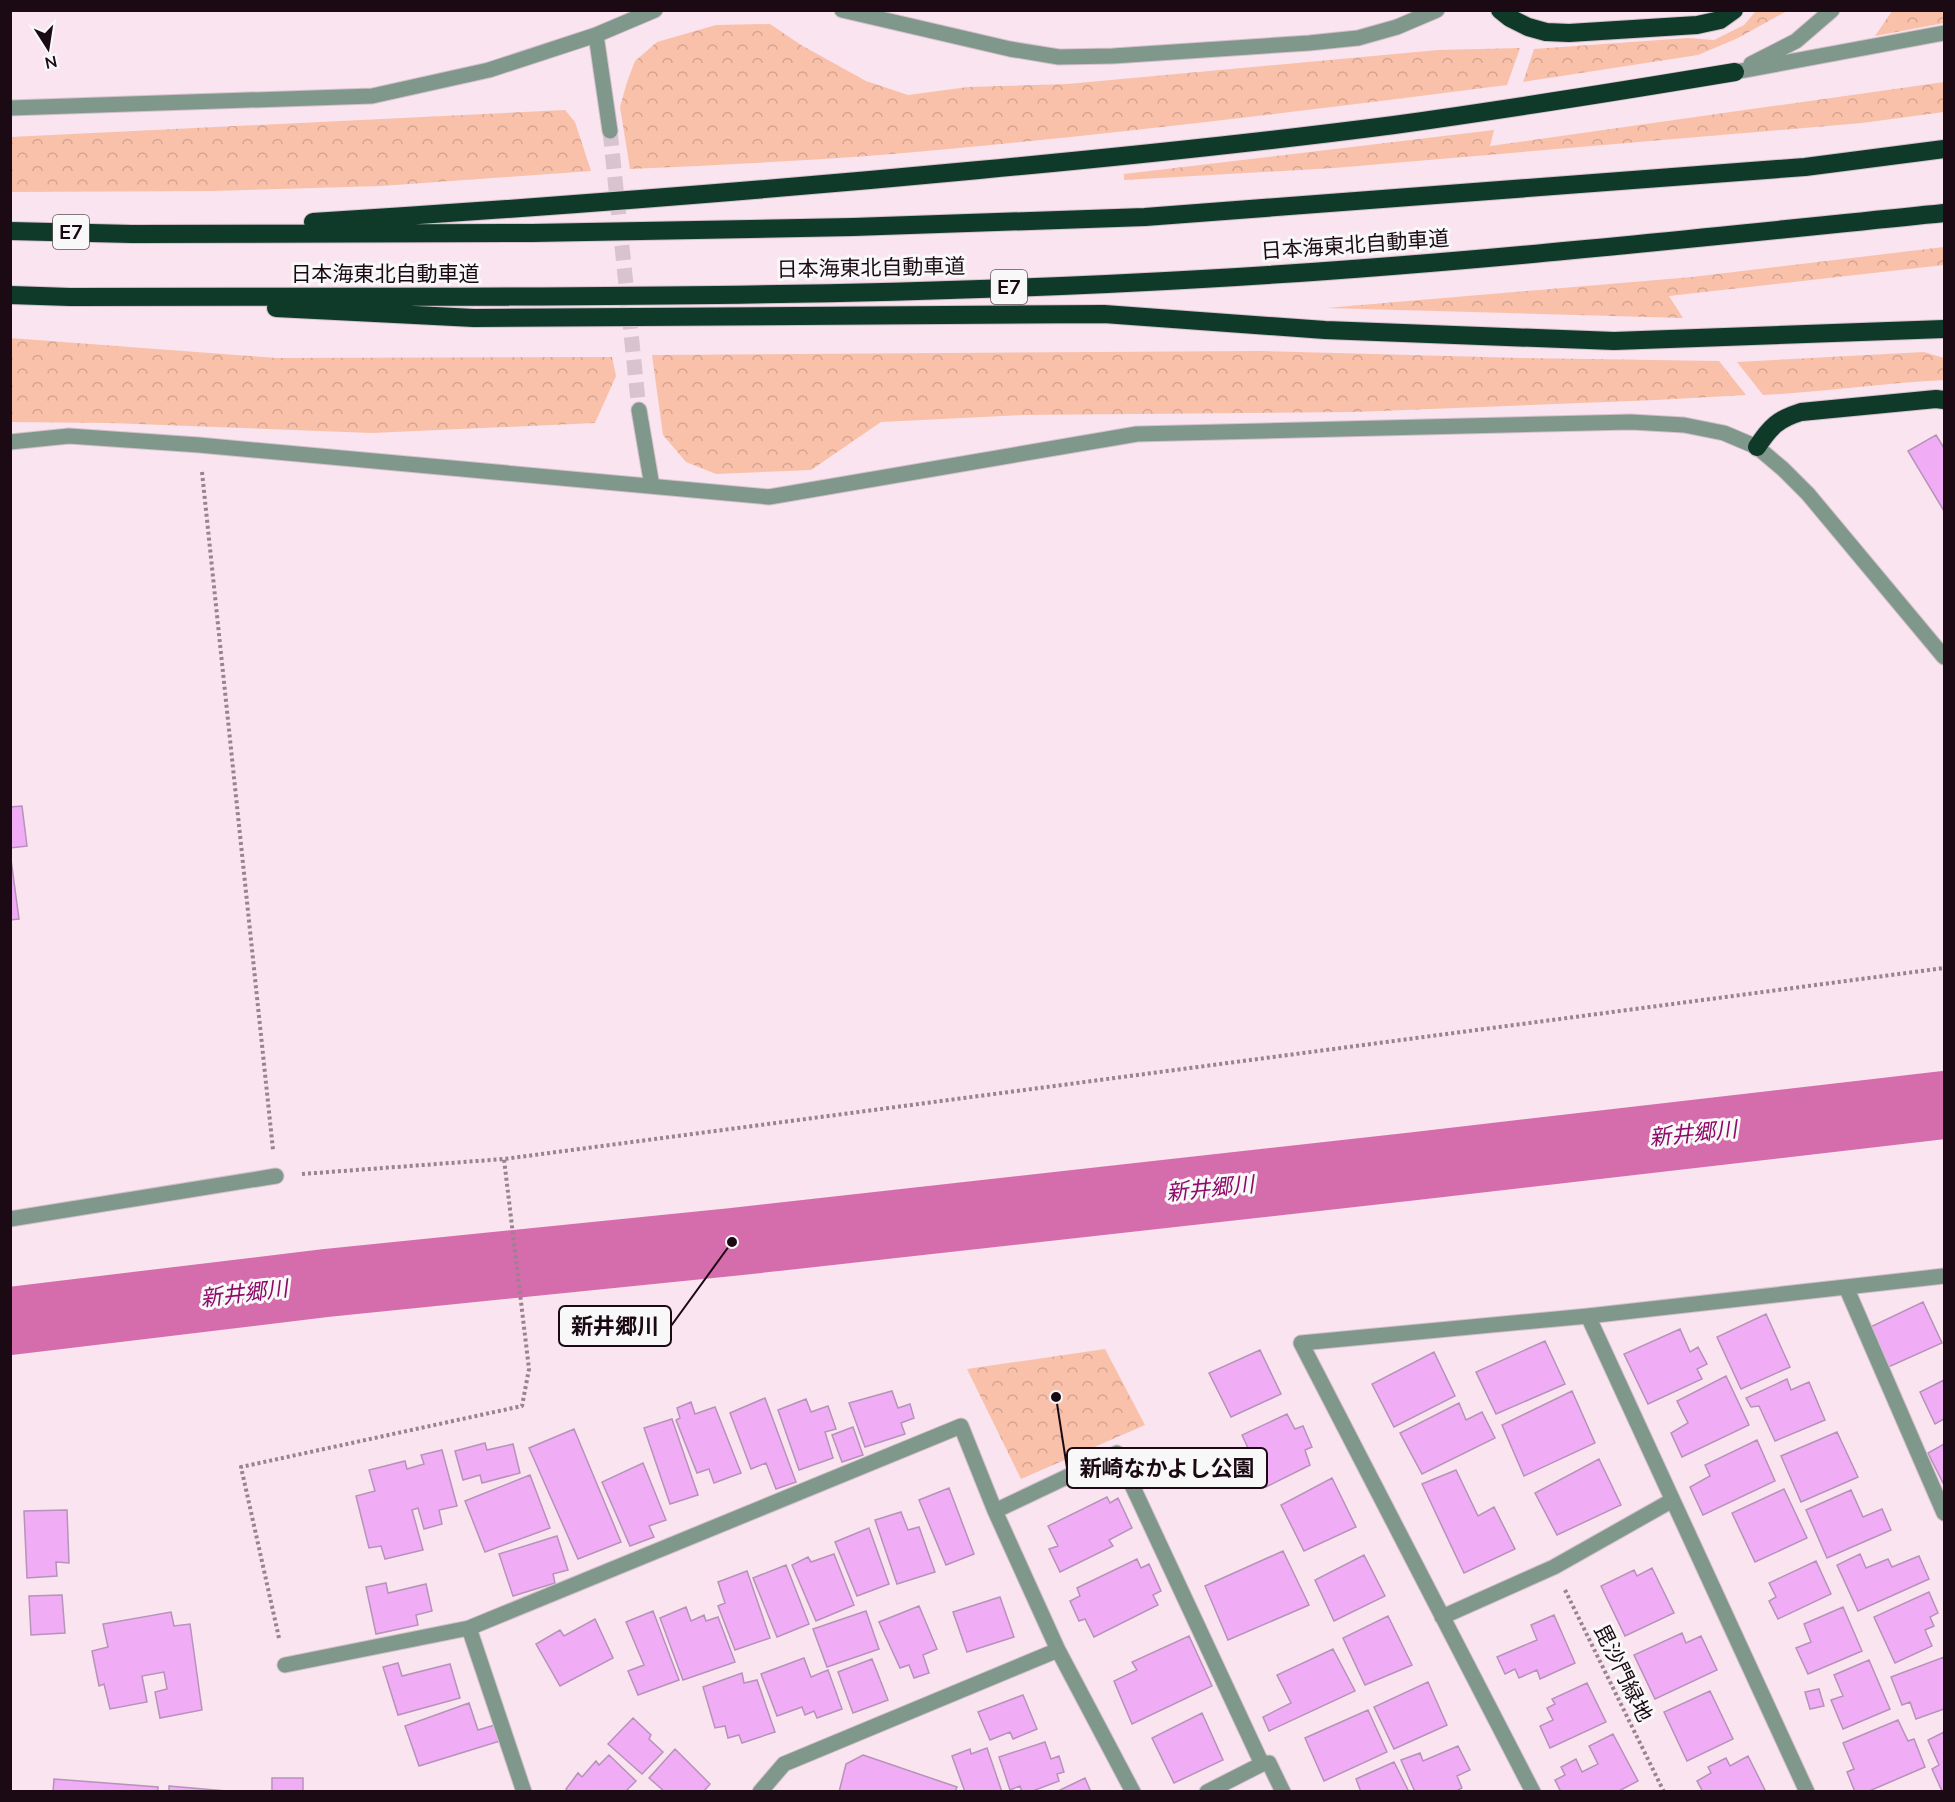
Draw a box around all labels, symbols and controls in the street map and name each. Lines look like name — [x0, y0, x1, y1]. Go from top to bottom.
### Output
north arrow — [18, 18, 78, 78]
text: N — [43, 52, 59, 74]
road number: E7 — [53, 215, 89, 249]
street label: 日本海東北自動車道 — [1260, 224, 1450, 264]
street label: 日本海東北自動車道 — [776, 252, 966, 282]
street label: 日本海東北自動車道 — [291, 260, 480, 286]
road number: E7 — [991, 270, 1027, 304]
water label: 新井郷川 — [1648, 1114, 1740, 1152]
water label: 新井郷川 — [1165, 1169, 1257, 1207]
water label: 新井郷川 — [199, 1273, 291, 1312]
callout: 新井郷川 — [559, 1306, 671, 1346]
text: 新井郷川 — [571, 1312, 659, 1340]
callout: 新崎なかよし公園 — [1067, 1448, 1267, 1488]
text: 新崎なかよし公園 — [1080, 1454, 1254, 1482]
street label: 毘沙門緑地 — [1589, 1620, 1659, 1725]

